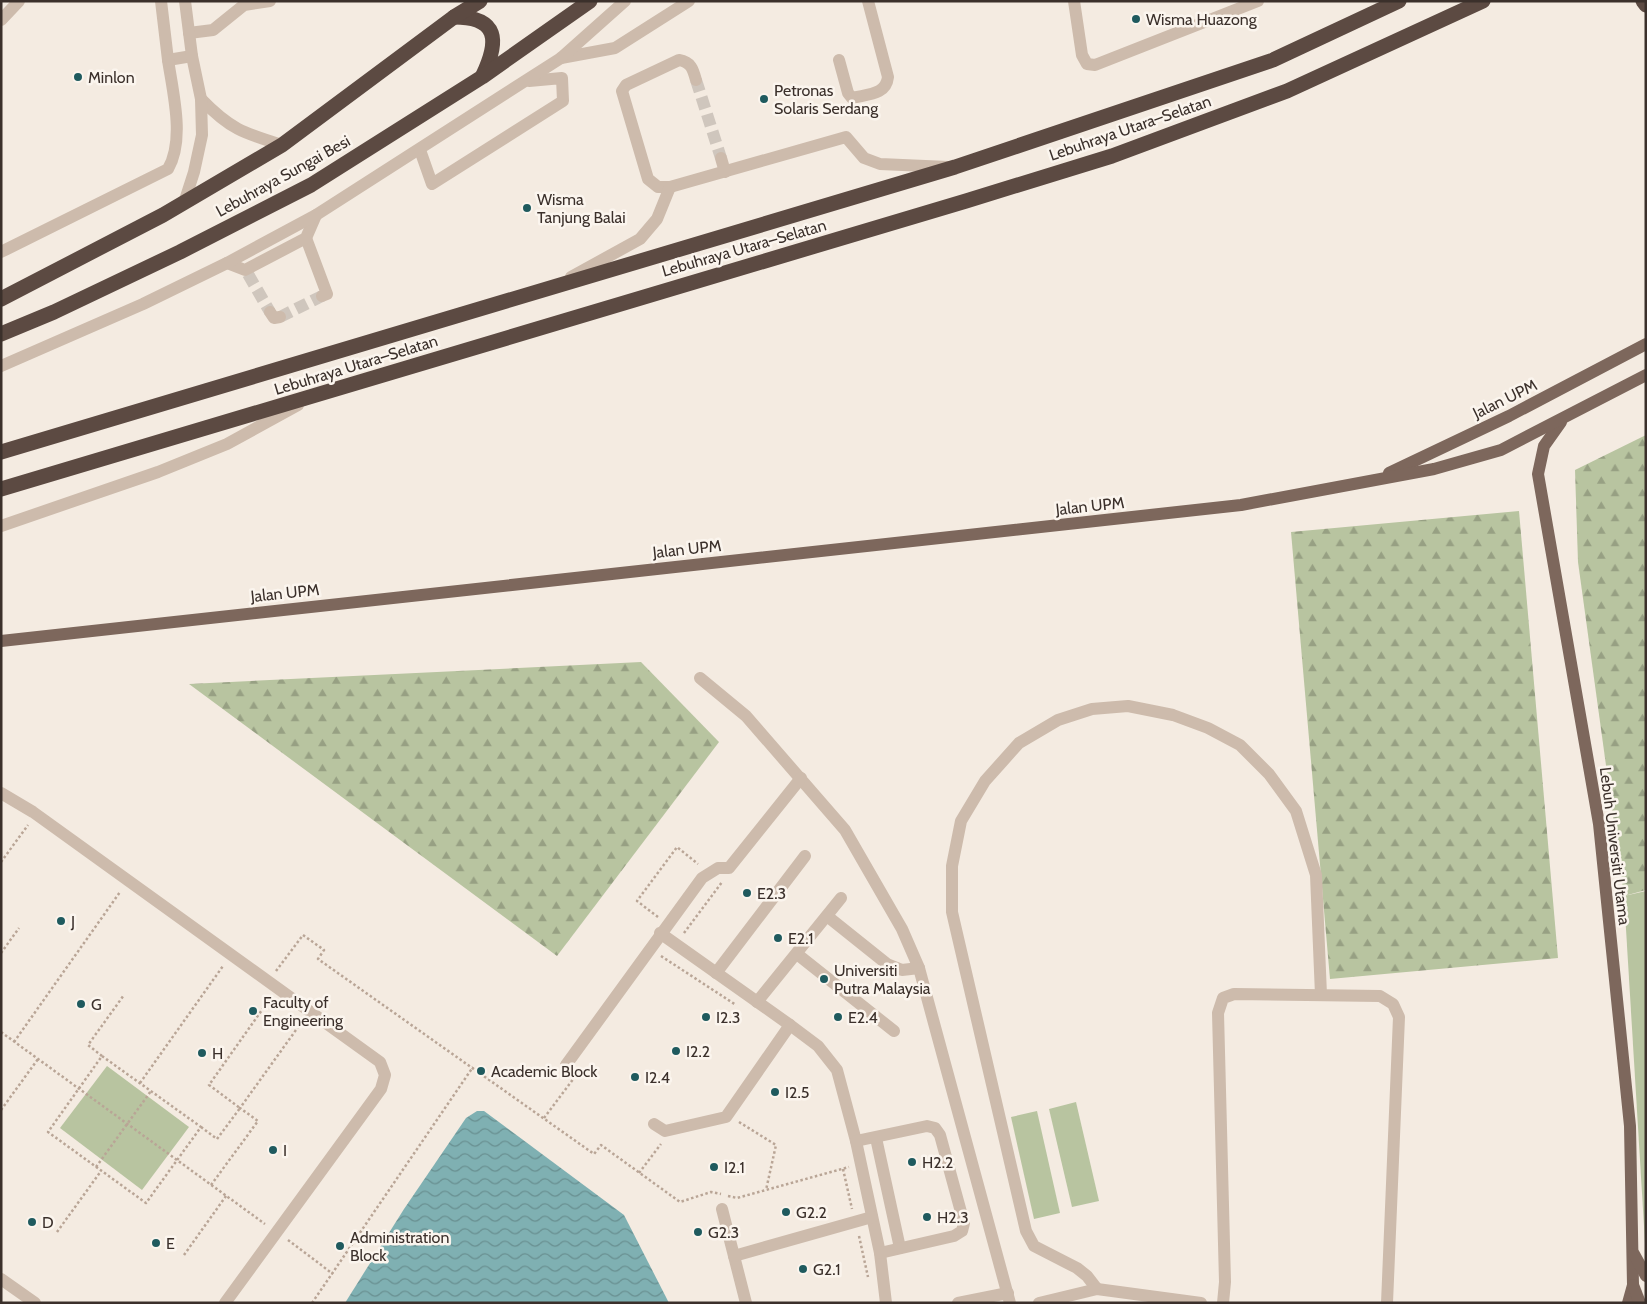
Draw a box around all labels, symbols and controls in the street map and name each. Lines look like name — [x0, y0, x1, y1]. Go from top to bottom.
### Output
place label: Wisma Huazong — [1146, 10, 1258, 29]
marker: Wisma Huazong — [1130, 13, 1142, 25]
place label: Minlon — [88, 68, 135, 87]
marker: Minlon — [72, 71, 84, 83]
place label: Petronas Solaris Serdang — [774, 81, 879, 118]
street label: Lebuhraya Utara–Selatan — [1047, 91, 1214, 165]
marker: Petronas Solaris Serdang — [758, 93, 770, 105]
street label: Lebuhraya Sungai Besi — [213, 131, 353, 221]
place label: Wisma Tanjung Balai — [537, 190, 626, 227]
marker: Wisma Tanjung Balai — [521, 202, 533, 214]
street label: Lebuhraya Utara–Selatan — [660, 215, 828, 281]
street label: Lebuhraya Utara–Selatan — [272, 331, 440, 399]
street label: Jalan UPM — [1469, 375, 1540, 423]
street label: Jalan UPM — [1054, 493, 1125, 519]
street label: Jalan UPM — [651, 536, 722, 562]
street label: Jalan UPM — [249, 580, 320, 606]
street label: Lebuh Universiti Utama — [1596, 766, 1634, 926]
place label: E2.3 — [757, 884, 786, 903]
marker: E2.3 — [741, 887, 753, 899]
place label: J — [70, 912, 75, 931]
marker: J — [55, 915, 67, 927]
place label: E2.1 — [788, 929, 814, 948]
marker: E2.1 — [772, 932, 784, 944]
place label: Universiti Putra Malaysia — [834, 961, 931, 998]
marker: Universiti Putra Malaysia — [818, 973, 830, 985]
place label: Faculty of Engineering — [263, 993, 344, 1030]
place label: G — [91, 995, 102, 1014]
marker: G — [75, 998, 87, 1010]
marker: Faculty of Engineering — [247, 1005, 259, 1017]
place label: I2.3 — [716, 1008, 740, 1027]
place label: E2.4 — [848, 1008, 878, 1027]
marker: I2.3 — [700, 1011, 712, 1023]
marker: E2.4 — [832, 1011, 844, 1023]
place label: I2.2 — [686, 1042, 710, 1061]
place label: H — [212, 1044, 223, 1063]
marker: I2.2 — [670, 1045, 682, 1057]
marker: H — [196, 1047, 208, 1059]
place label: Academic Block — [491, 1062, 598, 1081]
marker: Academic Block — [475, 1065, 487, 1077]
place label: I2.4 — [645, 1068, 670, 1087]
marker: I2.4 — [629, 1071, 641, 1083]
place label: I2.5 — [785, 1083, 809, 1102]
marker: I2.5 — [769, 1086, 781, 1098]
place label: I — [283, 1141, 287, 1160]
marker: I — [267, 1144, 279, 1156]
place label: H2.2 — [922, 1153, 953, 1172]
marker: H2.2 — [906, 1156, 918, 1168]
place label: I2.1 — [724, 1158, 745, 1177]
marker: I2.1 — [708, 1161, 720, 1173]
place label: G2.2 — [796, 1203, 827, 1222]
marker: G2.2 — [780, 1206, 792, 1218]
place label: H2.3 — [937, 1208, 969, 1227]
marker: H2.3 — [921, 1211, 933, 1223]
place label: D — [42, 1213, 54, 1232]
marker: D — [26, 1216, 38, 1228]
place label: G2.3 — [708, 1223, 739, 1242]
marker: G2.3 — [692, 1226, 704, 1238]
place label: Administration Block — [350, 1228, 449, 1265]
place label: E — [166, 1234, 175, 1253]
marker: E — [150, 1237, 162, 1249]
marker: Administration Block — [334, 1240, 346, 1252]
place label: G2.1 — [813, 1260, 840, 1279]
marker: G2.1 — [797, 1263, 809, 1275]

